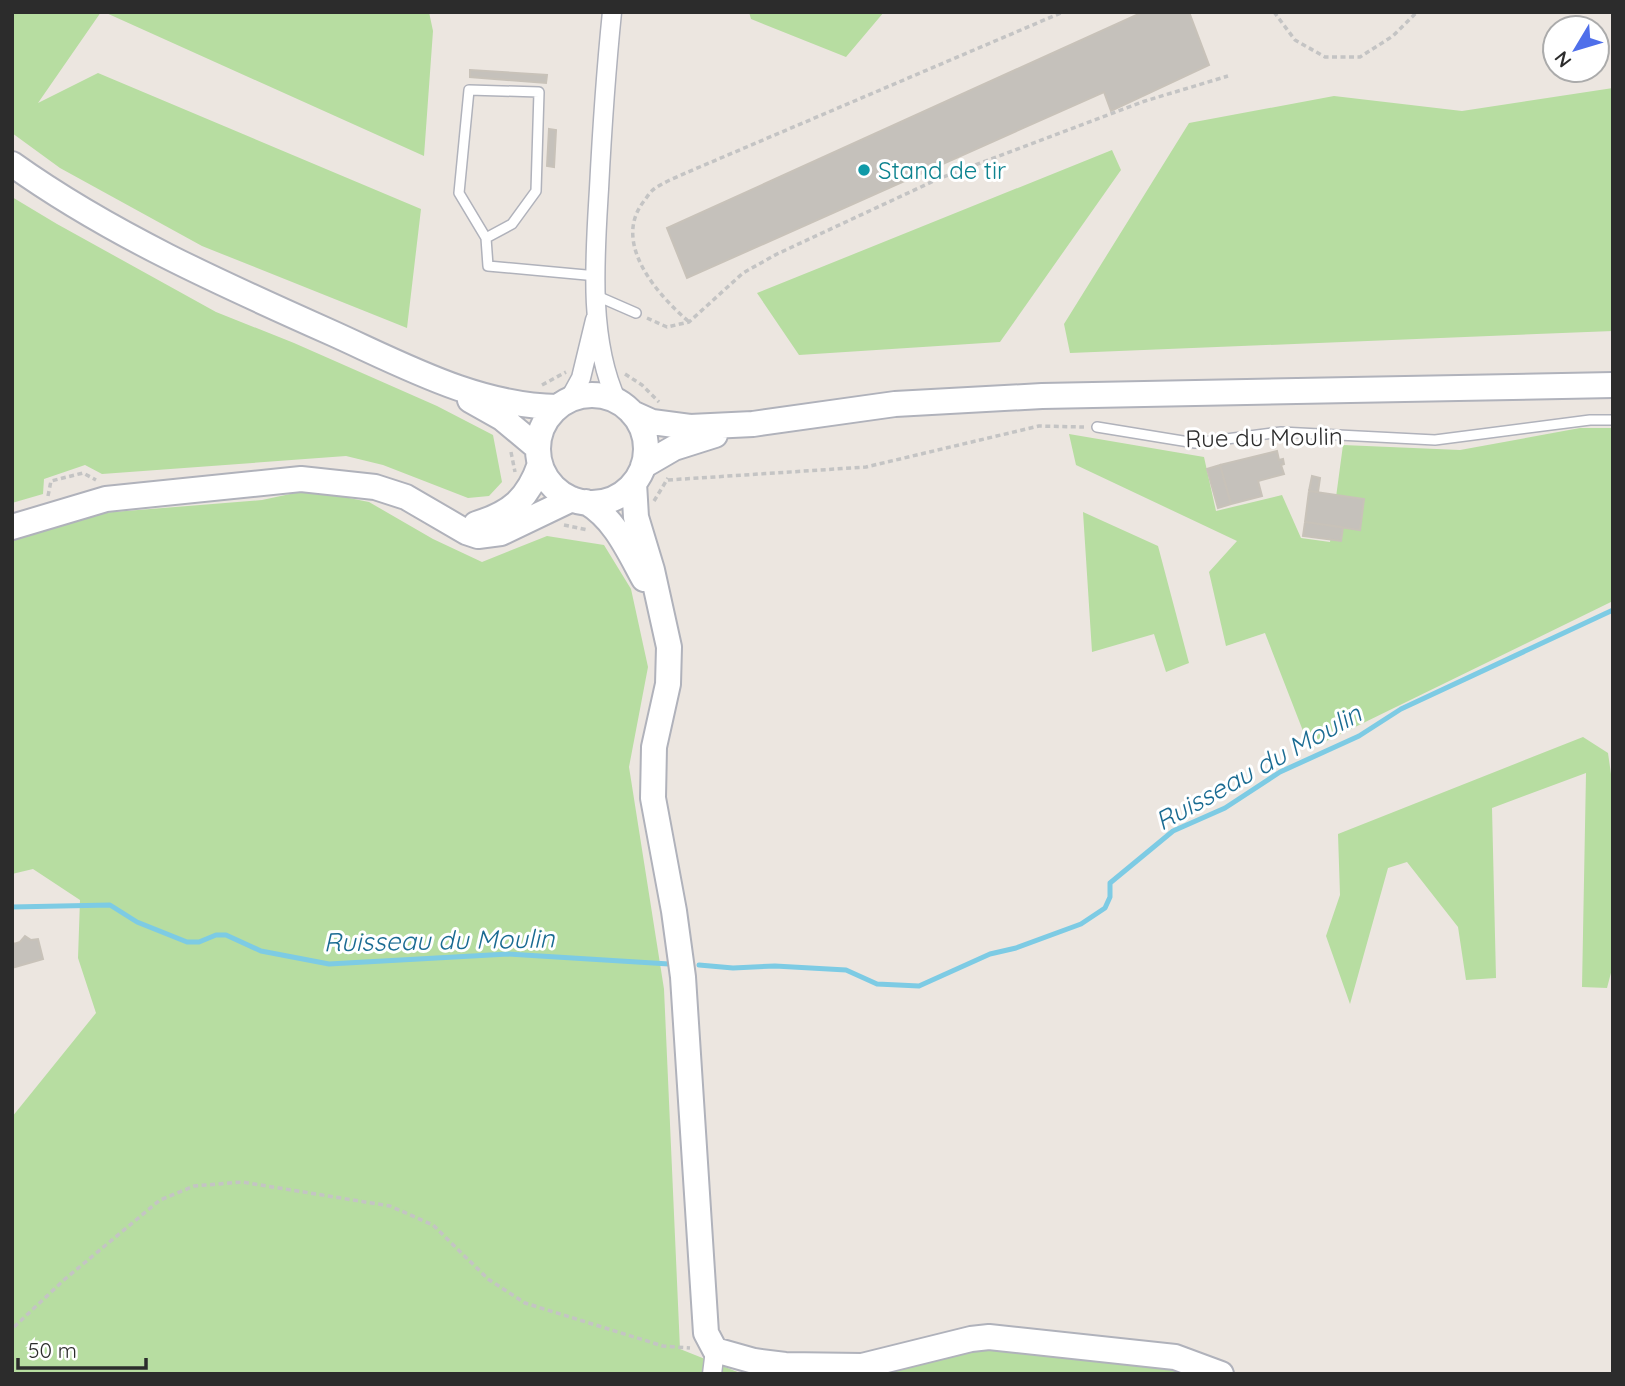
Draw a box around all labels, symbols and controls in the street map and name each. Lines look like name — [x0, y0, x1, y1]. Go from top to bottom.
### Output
north arrow — [1541, 14, 1611, 84]
text: N — [1549, 47, 1576, 72]
place label: Stand de tir — [878, 155, 1006, 185]
marker: Stand de tir — [856, 162, 872, 178]
street label: Rue du Moulin — [1185, 421, 1343, 453]
water label: Ruisseau du Moulin — [1149, 696, 1368, 837]
water label: Ruisseau du Moulin — [323, 921, 556, 959]
scale bar — [18, 1326, 145, 1370]
text: 50 m — [28, 1337, 77, 1363]

